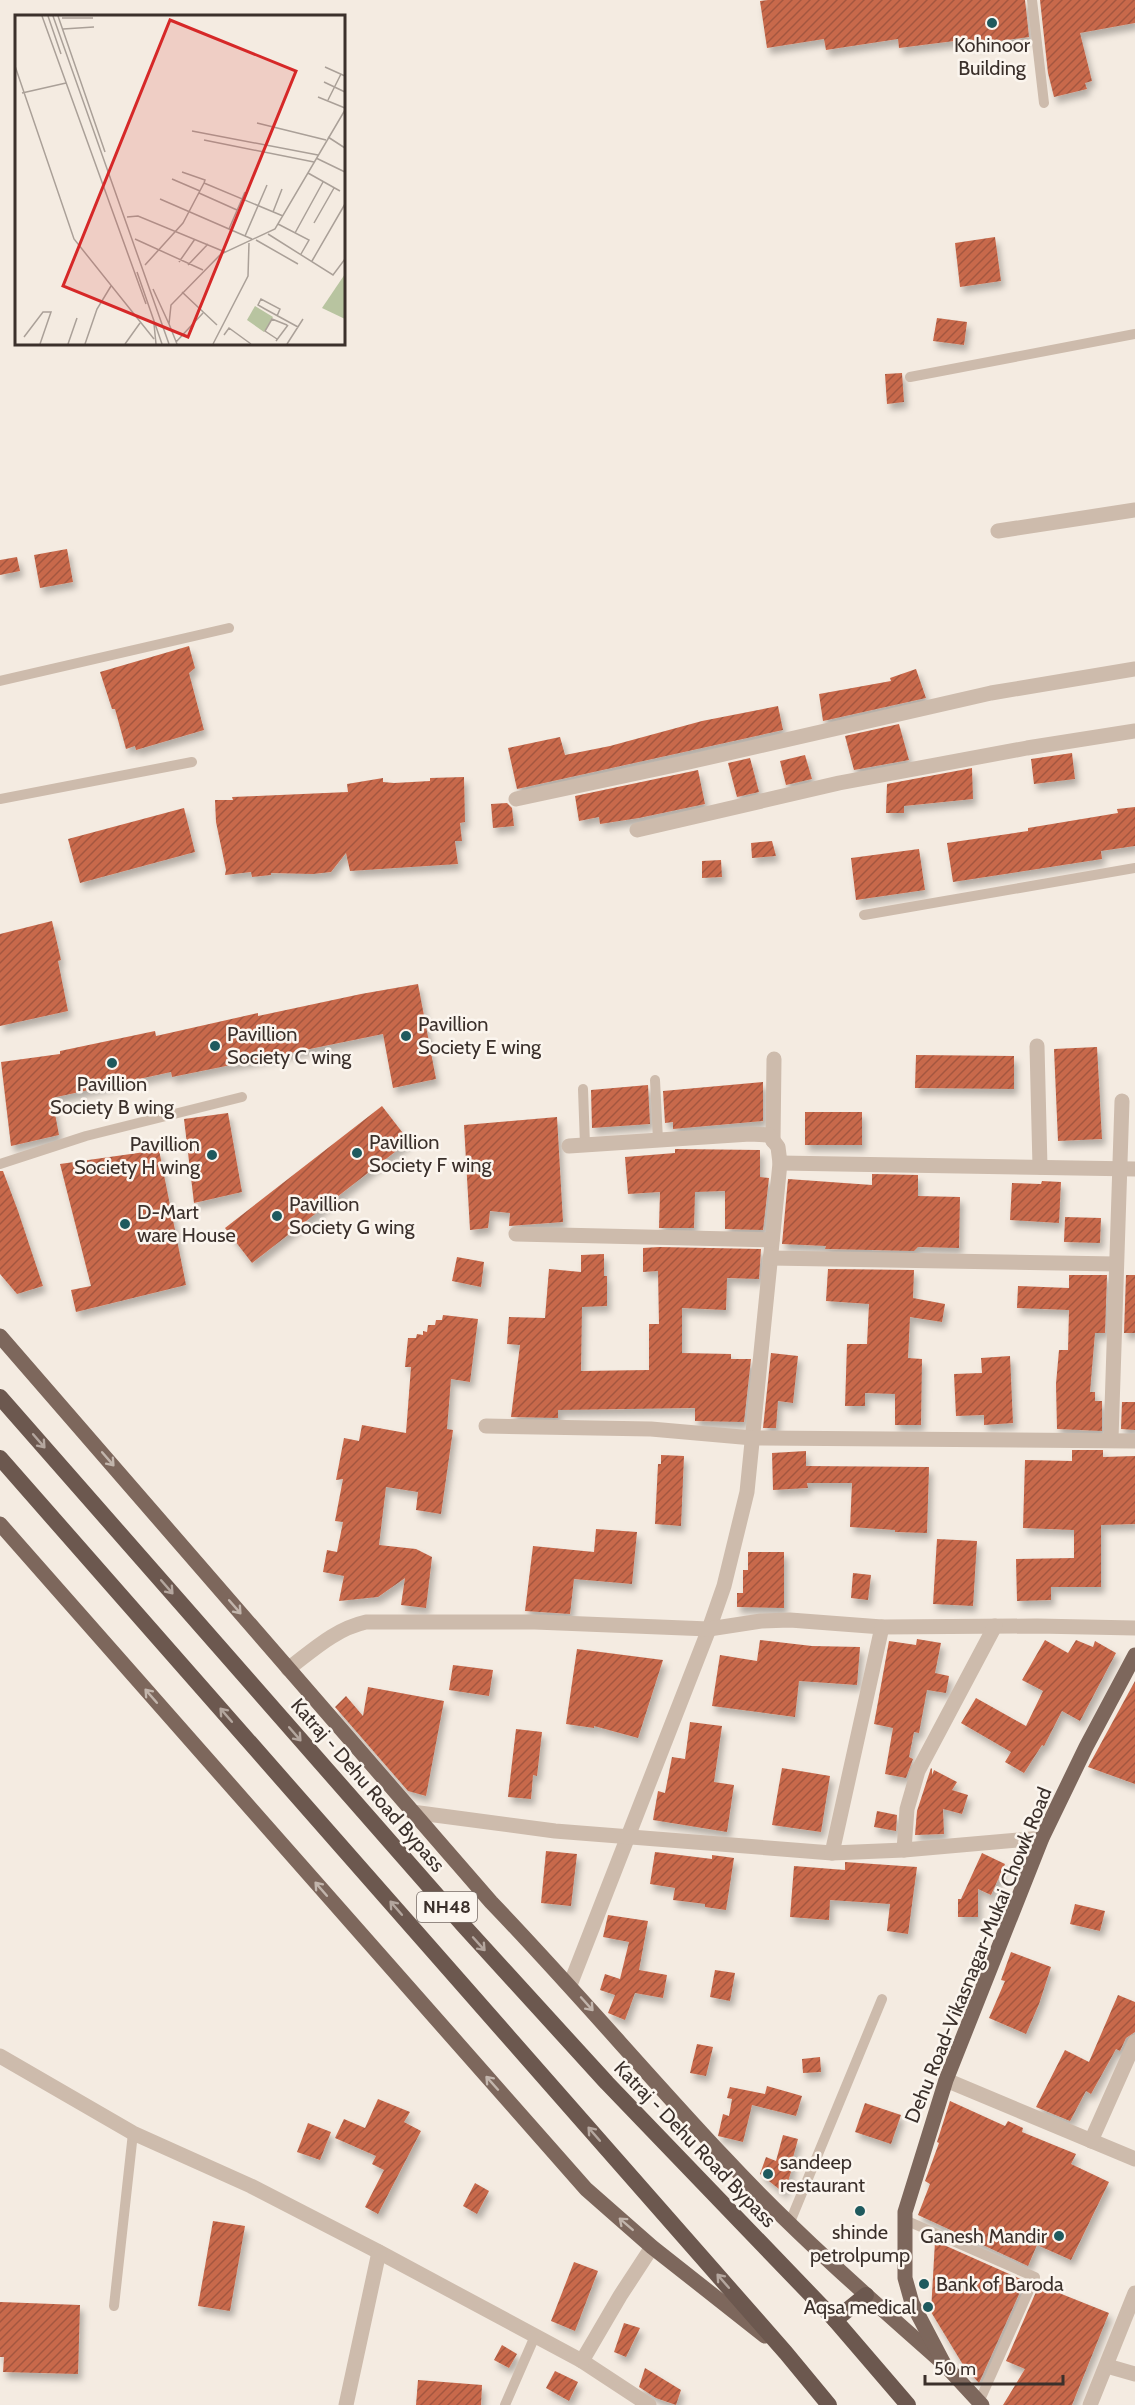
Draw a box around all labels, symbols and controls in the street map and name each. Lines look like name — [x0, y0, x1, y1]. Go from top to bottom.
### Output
inset map — [15, 15, 345, 345]
marker: Kohinoor Building — [985, 16, 999, 30]
place label: Kohinoor Building — [954, 33, 1031, 80]
place label: Pavillion Society E wing — [418, 1012, 542, 1059]
place label: Pavillion Society C wing — [227, 1022, 352, 1069]
marker: Pavillion Society E wing — [399, 1029, 413, 1043]
marker: Pavillion Society C wing — [208, 1039, 222, 1053]
marker: Pavillion Society B wing — [105, 1056, 119, 1070]
place label: Pavillion Society B wing — [50, 1072, 175, 1119]
place label: Pavillion Society F wing — [369, 1130, 492, 1177]
place label: Pavillion Society H wing — [74, 1132, 201, 1179]
marker: Pavillion Society F wing — [350, 1146, 364, 1160]
marker: Pavillion Society H wing — [205, 1148, 219, 1162]
place label: Pavillion Society G wing — [289, 1192, 415, 1239]
place label: D-Mart ware House — [137, 1200, 236, 1247]
marker: Pavillion Society G wing — [270, 1209, 284, 1223]
marker: D-Mart ware House — [118, 1217, 132, 1231]
one-way arrow — [31, 1432, 45, 1448]
one-way arrow — [101, 1451, 115, 1466]
one-way arrow — [160, 1579, 174, 1594]
one-way arrow — [228, 1599, 241, 1615]
one-way arrow — [144, 1688, 158, 1703]
street label: Katraj - Dehu Road Bypass — [286, 1693, 450, 1877]
one-way arrow — [219, 1708, 233, 1723]
one-way arrow — [288, 1726, 302, 1741]
street label: Dehu Road-Vikasnagar-Mukai Chowk Road — [899, 1784, 1057, 2126]
one-way arrow — [314, 1882, 328, 1897]
road number: NH48 — [417, 1892, 477, 1922]
one-way arrow — [390, 1901, 404, 1917]
one-way arrow — [472, 1936, 487, 1951]
one-way arrow — [580, 1996, 594, 2011]
street label: Katraj - Dehu Road Bypass — [609, 2056, 781, 2232]
one-way arrow — [485, 2075, 499, 2090]
one-way arrow — [587, 2127, 601, 2142]
place label: sandeep restaurant — [780, 2150, 865, 2197]
marker: sandeep restaurant — [761, 2167, 775, 2181]
marker: shinde petrolpump — [853, 2204, 867, 2218]
one-way arrow — [619, 2217, 634, 2231]
place label: shinde petrolpump — [810, 2220, 910, 2267]
place label: Ganesh Mandir — [920, 2224, 1048, 2248]
marker: Ganesh Mandir — [1052, 2229, 1066, 2243]
place label: Bank of Baroda — [936, 2272, 1064, 2296]
one-way arrow — [716, 2274, 730, 2289]
marker: Bank of Baroda — [917, 2277, 931, 2291]
place label: Aqsa medical — [804, 2295, 916, 2319]
marker: Aqsa medical — [921, 2300, 935, 2314]
scale bar — [925, 2348, 1063, 2386]
text: 50 m — [934, 2358, 976, 2380]

